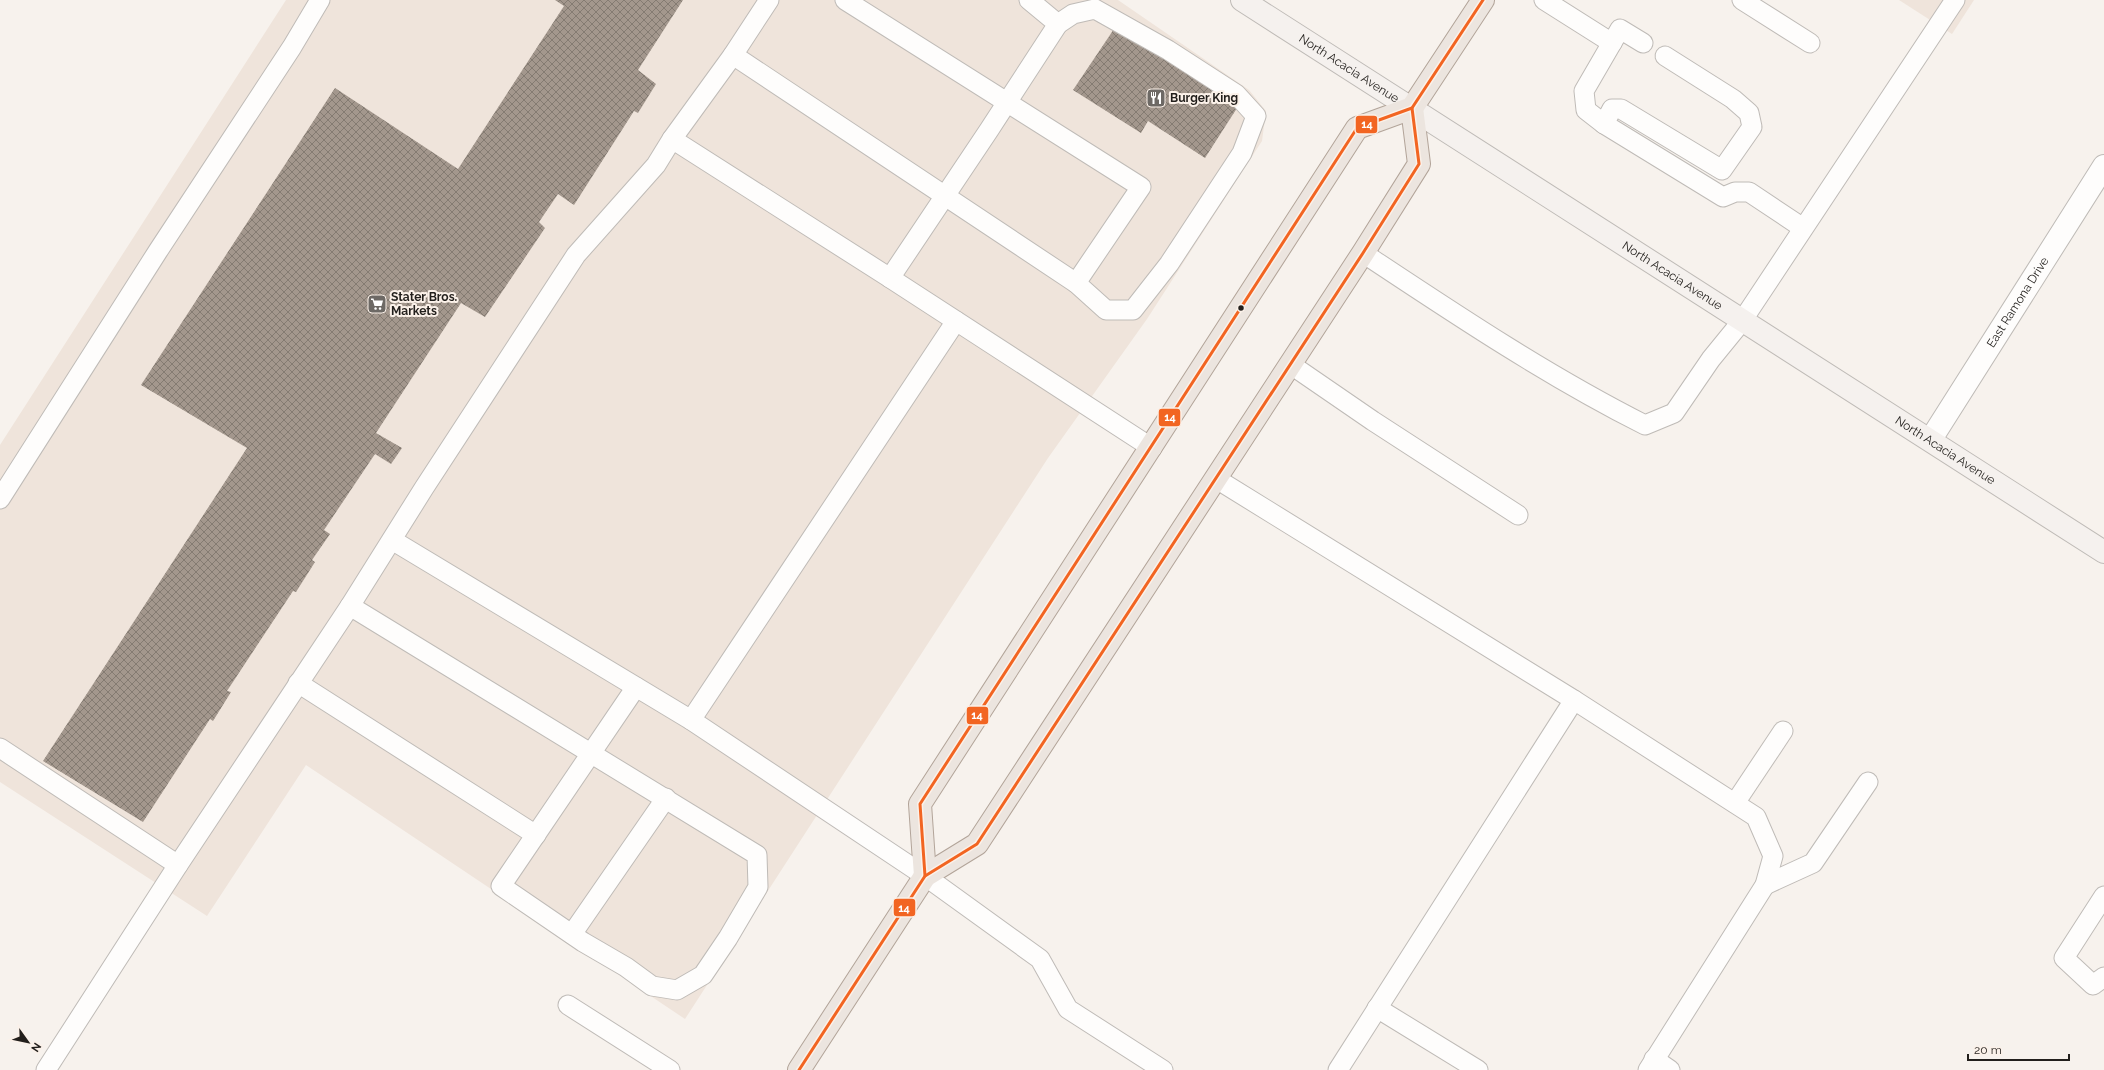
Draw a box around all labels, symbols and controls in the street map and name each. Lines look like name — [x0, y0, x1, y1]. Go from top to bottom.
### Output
street label: North Acacia Avenue — [1296, 31, 1402, 106]
restaurant icon: Burger King — [1145, 87, 1167, 109]
place label: Burger King — [1170, 91, 1238, 105]
line badge: 14 — [1355, 115, 1378, 134]
text: 14 — [1361, 118, 1373, 131]
street label: North Acacia Avenue — [1620, 238, 1725, 313]
street label: East Ramona Drive — [1984, 254, 2052, 350]
place label: Stater Bros. Markets — [391, 290, 458, 318]
supermarket icon: Stater Bros. Markets — [366, 293, 388, 315]
unlabelled marker — [1236, 303, 1246, 313]
line badge: 14 — [1158, 408, 1181, 427]
text: 14 — [1164, 411, 1176, 424]
street label: North Acacia Avenue — [1893, 413, 1998, 487]
line badge: 14 — [966, 706, 989, 725]
text: 14 — [971, 709, 983, 722]
line badge: 14 — [893, 898, 916, 917]
text: 14 — [898, 902, 910, 915]
north arrow — [8, 1022, 48, 1062]
scale bar — [1968, 1036, 2069, 1062]
text: N — [28, 1040, 44, 1054]
text: 20 m — [1974, 1043, 2002, 1057]

